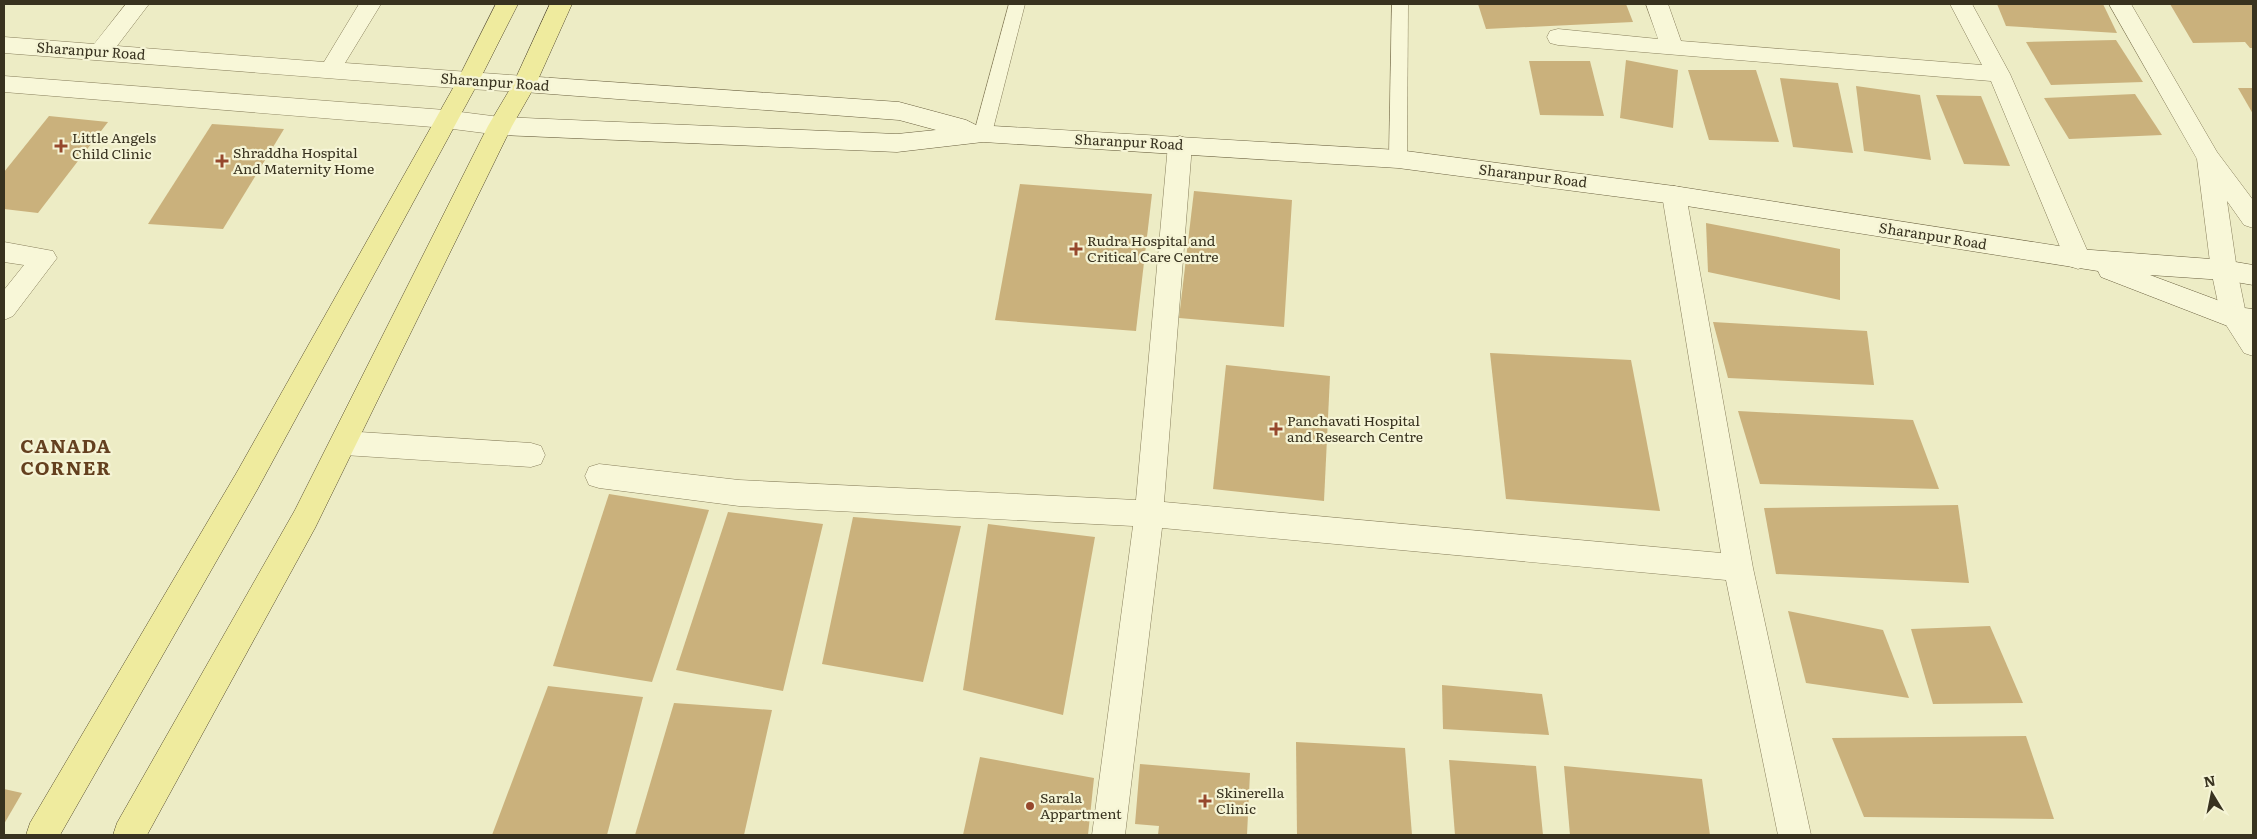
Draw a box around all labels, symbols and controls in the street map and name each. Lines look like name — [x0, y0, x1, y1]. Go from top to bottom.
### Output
street label: Sharanpur Road — [36, 36, 147, 64]
street label: Sharanpur Road — [440, 67, 551, 95]
place label: Little Angels Child Clinic — [72, 127, 156, 163]
street label: Sharanpur Road — [1074, 128, 1184, 154]
marker: Little Angels Child Clinic — [54, 139, 68, 153]
place label: Shraddha Hospital And Maternity Home — [233, 142, 374, 178]
marker: Shraddha Hospital And Maternity Home — [215, 154, 229, 168]
street label: Sharanpur Road — [1478, 158, 1589, 192]
street label: Sharanpur Road — [1878, 217, 1989, 253]
place label: Rudra Hospital and Critical Care Centre — [1087, 230, 1218, 266]
marker: Rudra Hospital and Critical Care Centre — [1069, 242, 1083, 256]
place label: Panchavati Hospital and Research Centre — [1287, 410, 1423, 446]
marker: Panchavati Hospital and Research Centre — [1269, 422, 1283, 436]
district label: CANADA CORNER — [20, 431, 112, 481]
north arrow — [2187, 769, 2237, 819]
text: N — [2202, 769, 2217, 791]
place label: Skinerella Clinic — [1216, 782, 1285, 818]
place label: Sarala Appartment — [1040, 787, 1122, 823]
marker: Skinerella Clinic — [1198, 794, 1212, 808]
marker: Sarala Appartment — [1024, 800, 1036, 812]

